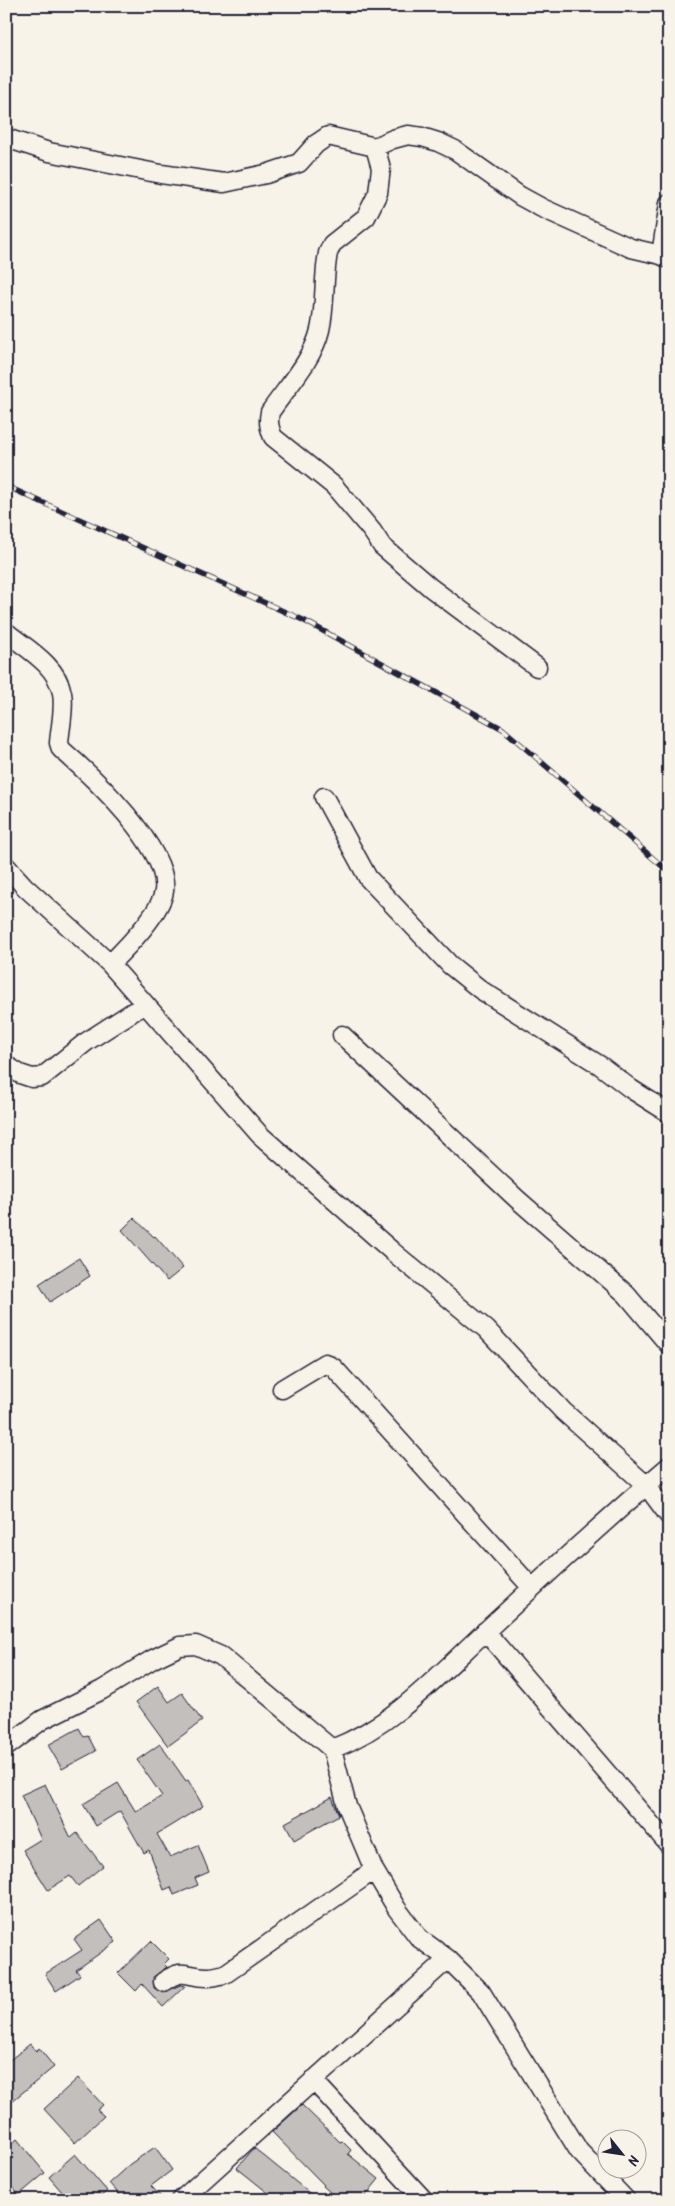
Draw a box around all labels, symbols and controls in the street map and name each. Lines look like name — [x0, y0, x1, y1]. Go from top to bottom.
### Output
north arrow — [598, 2128, 648, 2178]
text: N — [621, 2151, 644, 2169]

